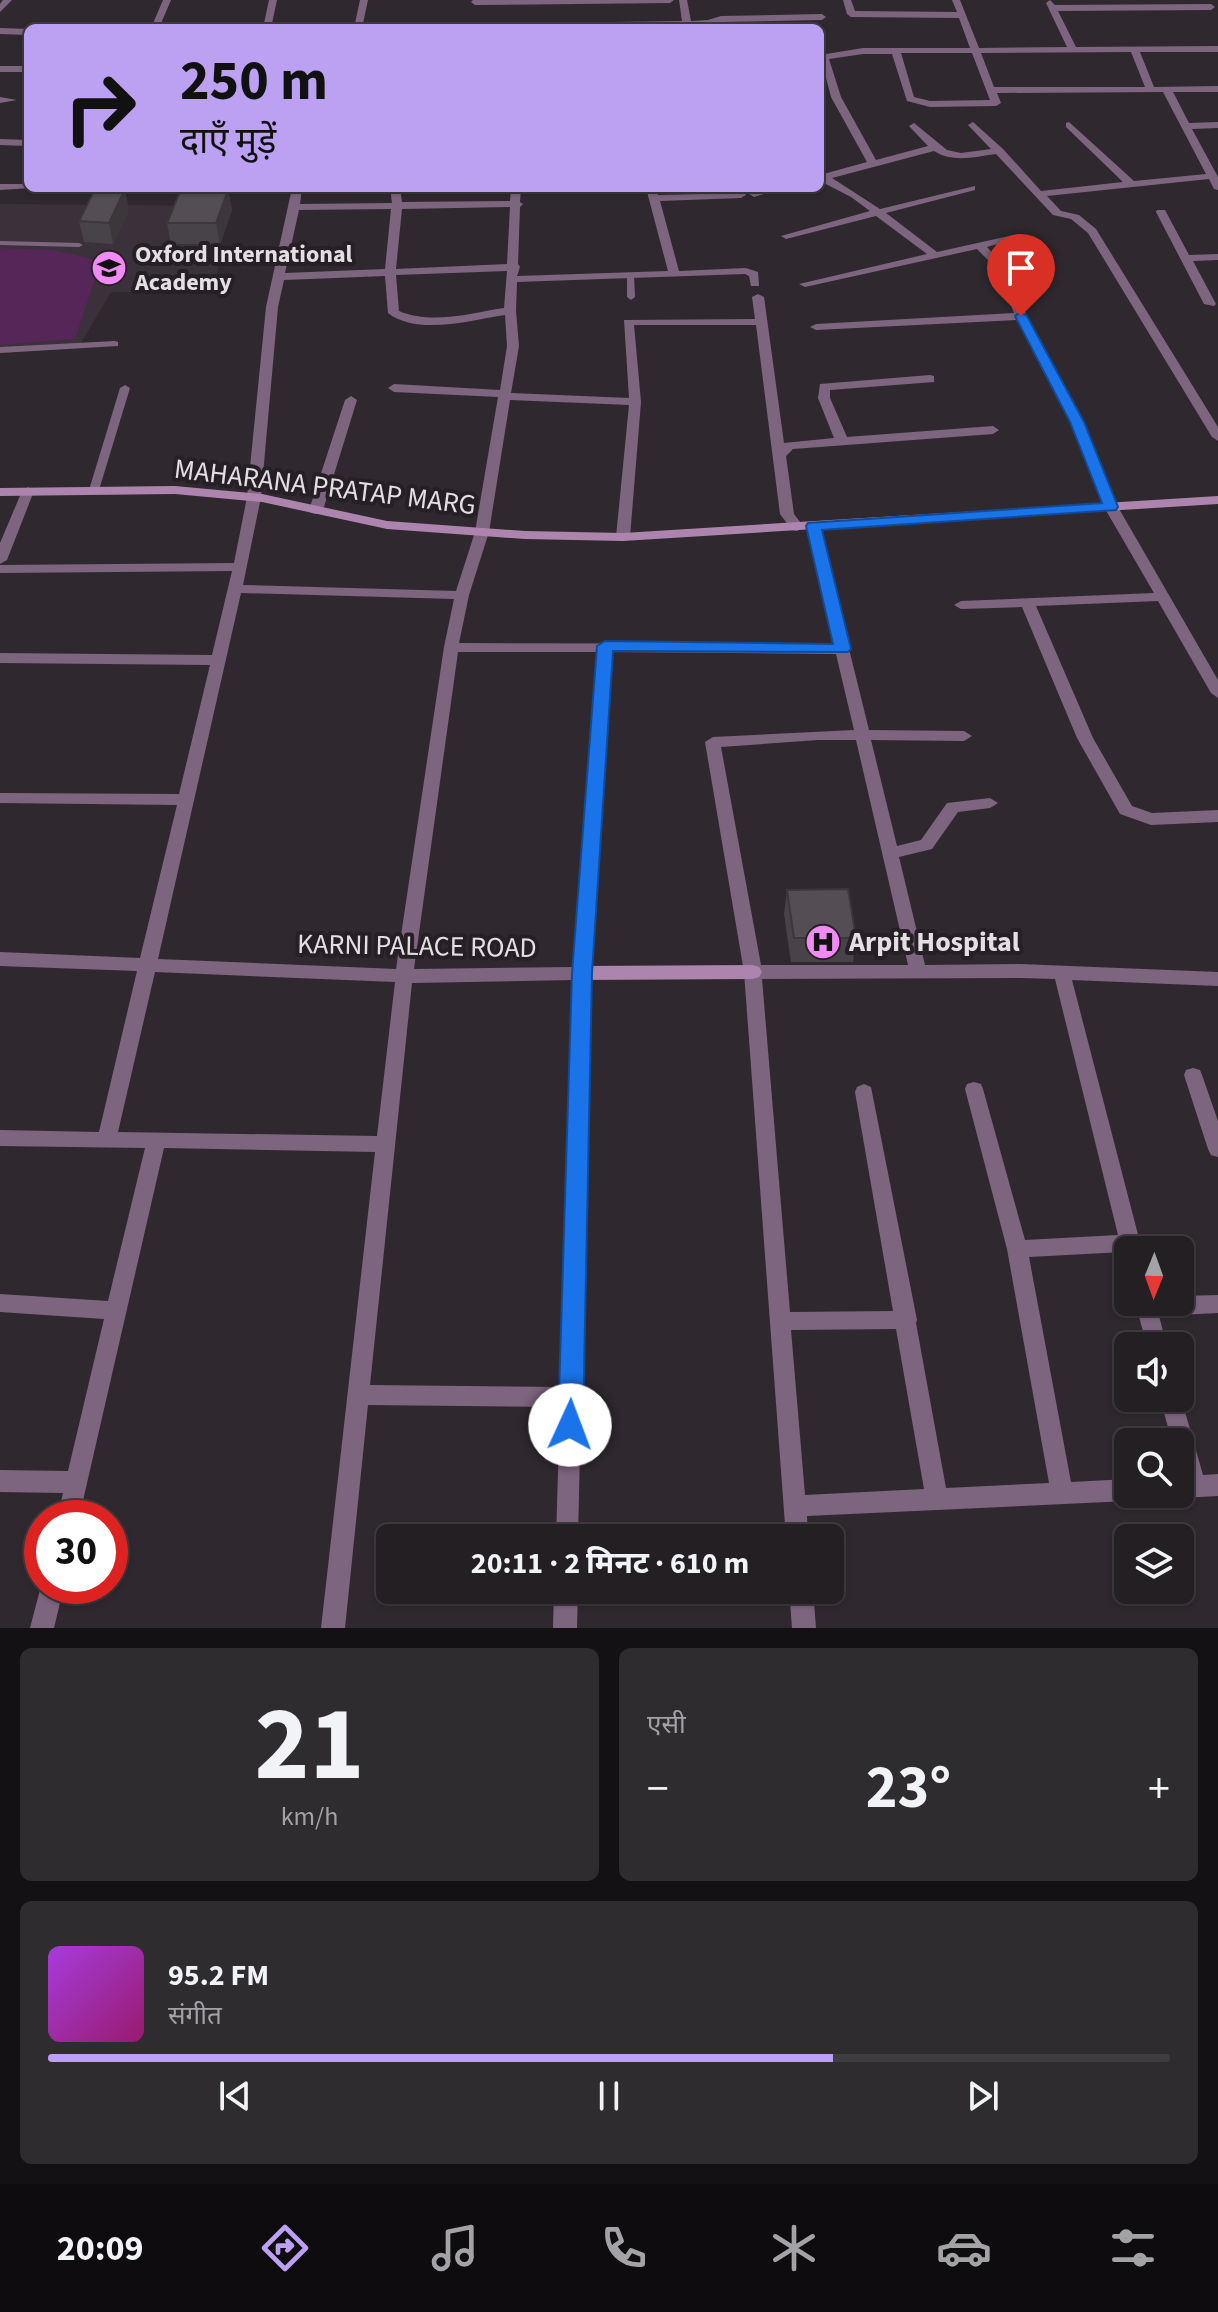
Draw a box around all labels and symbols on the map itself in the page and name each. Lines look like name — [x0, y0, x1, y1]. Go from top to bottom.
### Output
pin — [987, 234, 1055, 316]
place label: Oxford International Academy — [134, 237, 353, 300]
school or university icon: Oxford International Academy — [90, 249, 128, 287]
street label: MAHARANA PRATAP MARG — [172, 449, 478, 525]
place label: Arpit Hospital — [848, 922, 1020, 962]
hospital icon: Arpit Hospital — [804, 923, 842, 961]
street label: KARNI PALACE ROAD — [297, 924, 537, 968]
north arrow — [1114, 1236, 1194, 1316]
position arrow — [528, 1383, 612, 1467]
speed limit sign: 30 — [24, 1500, 128, 1604]

